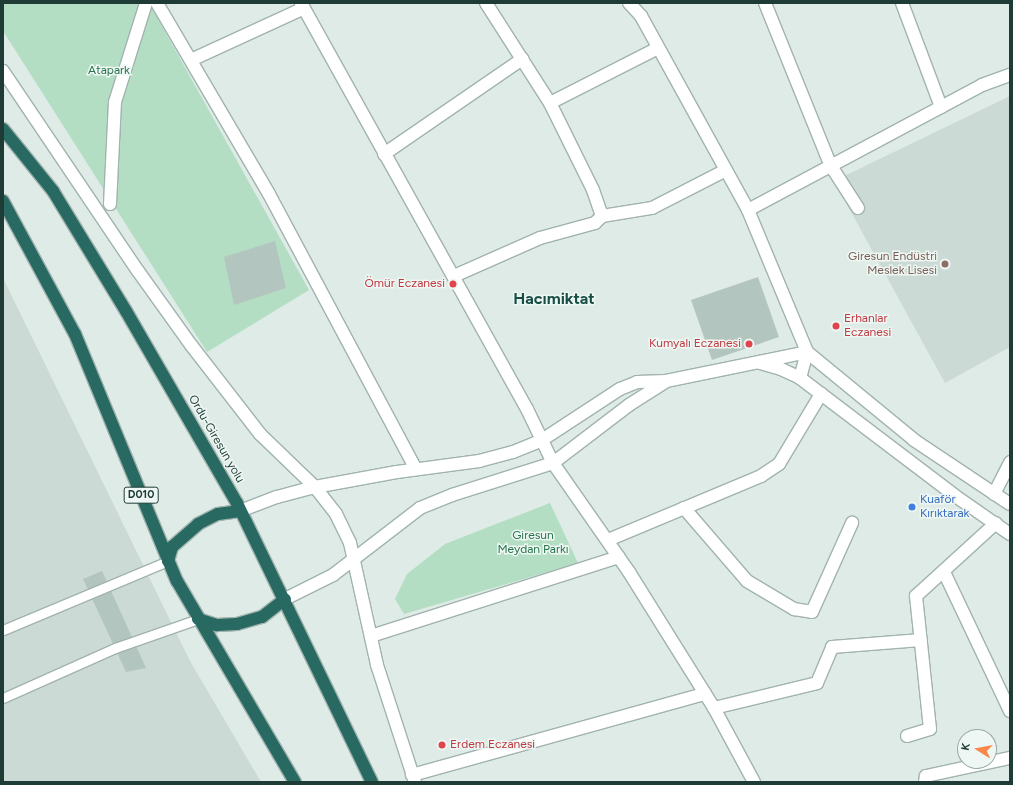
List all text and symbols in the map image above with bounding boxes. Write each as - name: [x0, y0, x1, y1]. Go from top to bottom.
- park label: Atapark: [88, 64, 130, 78]
- place label: Giresun Endüstri Meslek Lisesi: [848, 250, 937, 278]
- marker: Giresun Endüstri Meslek Lisesi: [940, 259, 950, 269]
- place label: Ömür Eczanesi: [365, 277, 445, 291]
- marker: Ömür Eczanesi: [448, 279, 458, 289]
- district label: Hacımiktat: [513, 289, 595, 309]
- place label: Erhanlar Eczanesi: [844, 312, 891, 340]
- marker: Erhanlar Eczanesi: [831, 321, 841, 331]
- place label: Kumyalı Eczanesi: [649, 337, 741, 351]
- marker: Kumyalı Eczanesi: [744, 339, 754, 349]
- street label: Ordu-Giresun yolu: [185, 393, 247, 485]
- road number: D010: [123, 486, 159, 504]
- place label: Kuaför Kırıktarak: [920, 493, 969, 521]
- marker: Kuaför Kırıktarak: [907, 502, 917, 512]
- park label: Giresun Meydan Parkı: [497, 529, 569, 557]
- north arrow: [957, 729, 997, 769]
- place label: Erdem Eczanesi: [450, 738, 535, 752]
- marker: Erdem Eczanesi: [437, 740, 447, 750]
- text: K: [959, 742, 973, 752]

